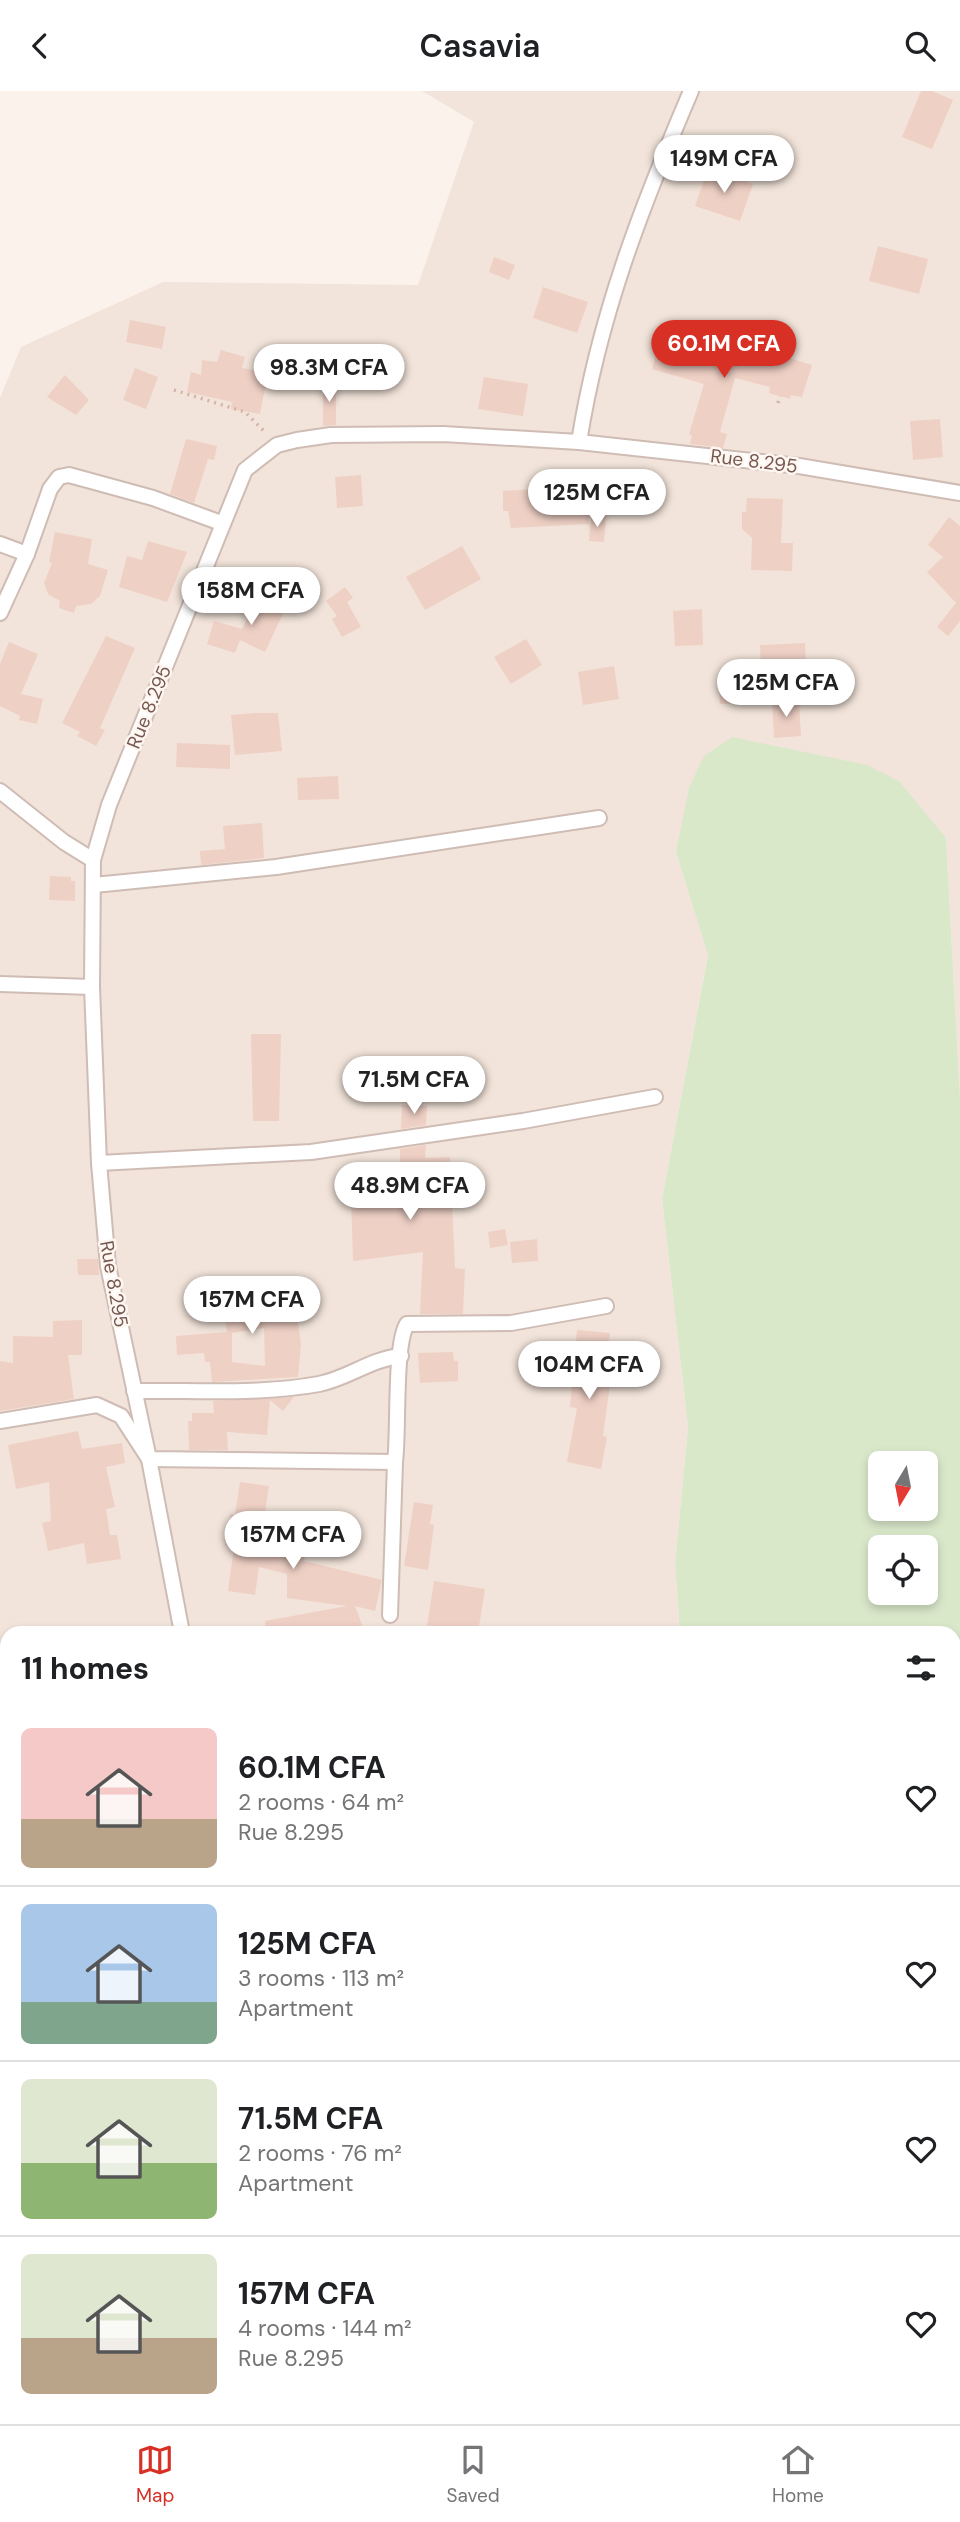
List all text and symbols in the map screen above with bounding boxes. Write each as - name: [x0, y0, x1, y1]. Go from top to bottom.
- text: Casavia: [420, 25, 540, 67]
- icon: back: [21, 27, 59, 65]
- icon: search: [901, 27, 939, 65]
- pin: 149M CFA: [652, 135, 796, 195]
- text: 149M CFA: [670, 143, 778, 173]
- pin: 60.1M CFA: [644, 321, 804, 380]
- text: 60.1M CFA: [667, 328, 781, 358]
- pin: 98.3M CFA: [249, 345, 409, 404]
- text: 98.3M CFA: [270, 352, 388, 382]
- street label: Rue 8.295: [709, 443, 799, 479]
- pin: 125M CFA: [525, 469, 669, 529]
- text: 125M CFA: [544, 477, 650, 507]
- pin: 158M CFA: [179, 567, 323, 627]
- text: 158M CFA: [197, 575, 305, 605]
- pin: 125M CFA: [714, 659, 858, 719]
- street label: Rue 8.295: [121, 662, 177, 752]
- text: 125M CFA: [733, 667, 839, 697]
- pin: 71.5M CFA: [334, 1056, 494, 1116]
- text: 71.5M CFA: [358, 1064, 470, 1094]
- pin: 48.9M CFA: [330, 1163, 490, 1222]
- text: 48.9M CFA: [350, 1170, 470, 1200]
- street label: Rue 8.295: [94, 1239, 134, 1329]
- pin: 157M CFA: [180, 1277, 324, 1336]
- text: 157M CFA: [200, 1284, 304, 1314]
- pin: 104M CFA: [517, 1341, 661, 1401]
- text: 104M CFA: [534, 1349, 644, 1379]
- north arrow: [868, 1451, 938, 1521]
- map controls: [868, 1451, 938, 1605]
- pin: 157M CFA: [221, 1511, 365, 1571]
- text: 157M CFA: [241, 1519, 345, 1549]
- button: locate: [868, 1535, 938, 1605]
- text: 11 homes: [21, 1649, 149, 1688]
- icon: filters: [902, 1649, 940, 1687]
- text: 60.1M CFA: [238, 1748, 386, 1787]
- icon: home: [77, 1756, 161, 1840]
- icon: heart: [902, 1779, 940, 1817]
- text: 2 rooms · 64 m²: [238, 1787, 404, 1817]
- text: Rue 8.295: [238, 1817, 344, 1847]
- text: 125M CFA: [238, 1924, 376, 1963]
- icon: home: [77, 1932, 161, 2016]
- icon: heart: [902, 1955, 940, 1993]
- text: 3 rooms · 113 m²: [238, 1963, 404, 1993]
- text: Apartment: [238, 1993, 353, 2023]
- text: 71.5M CFA: [238, 2099, 383, 2138]
- icon: home: [77, 2107, 161, 2191]
- icon: heart: [902, 2130, 940, 2168]
- text: 2 rooms · 76 m²: [238, 2138, 402, 2168]
- text: Apartment: [238, 2168, 353, 2198]
- text: 157M CFA: [238, 2274, 375, 2313]
- icon: home: [77, 2282, 161, 2366]
- icon: heart: [902, 2305, 940, 2343]
- text: 4 rooms · 144 m²: [238, 2313, 412, 2343]
- text: Rue 8.295: [238, 2343, 344, 2373]
- tab: Map: [136, 2441, 174, 2508]
- tab: Saved: [447, 2441, 500, 2508]
- tab: Home: [772, 2441, 824, 2508]

